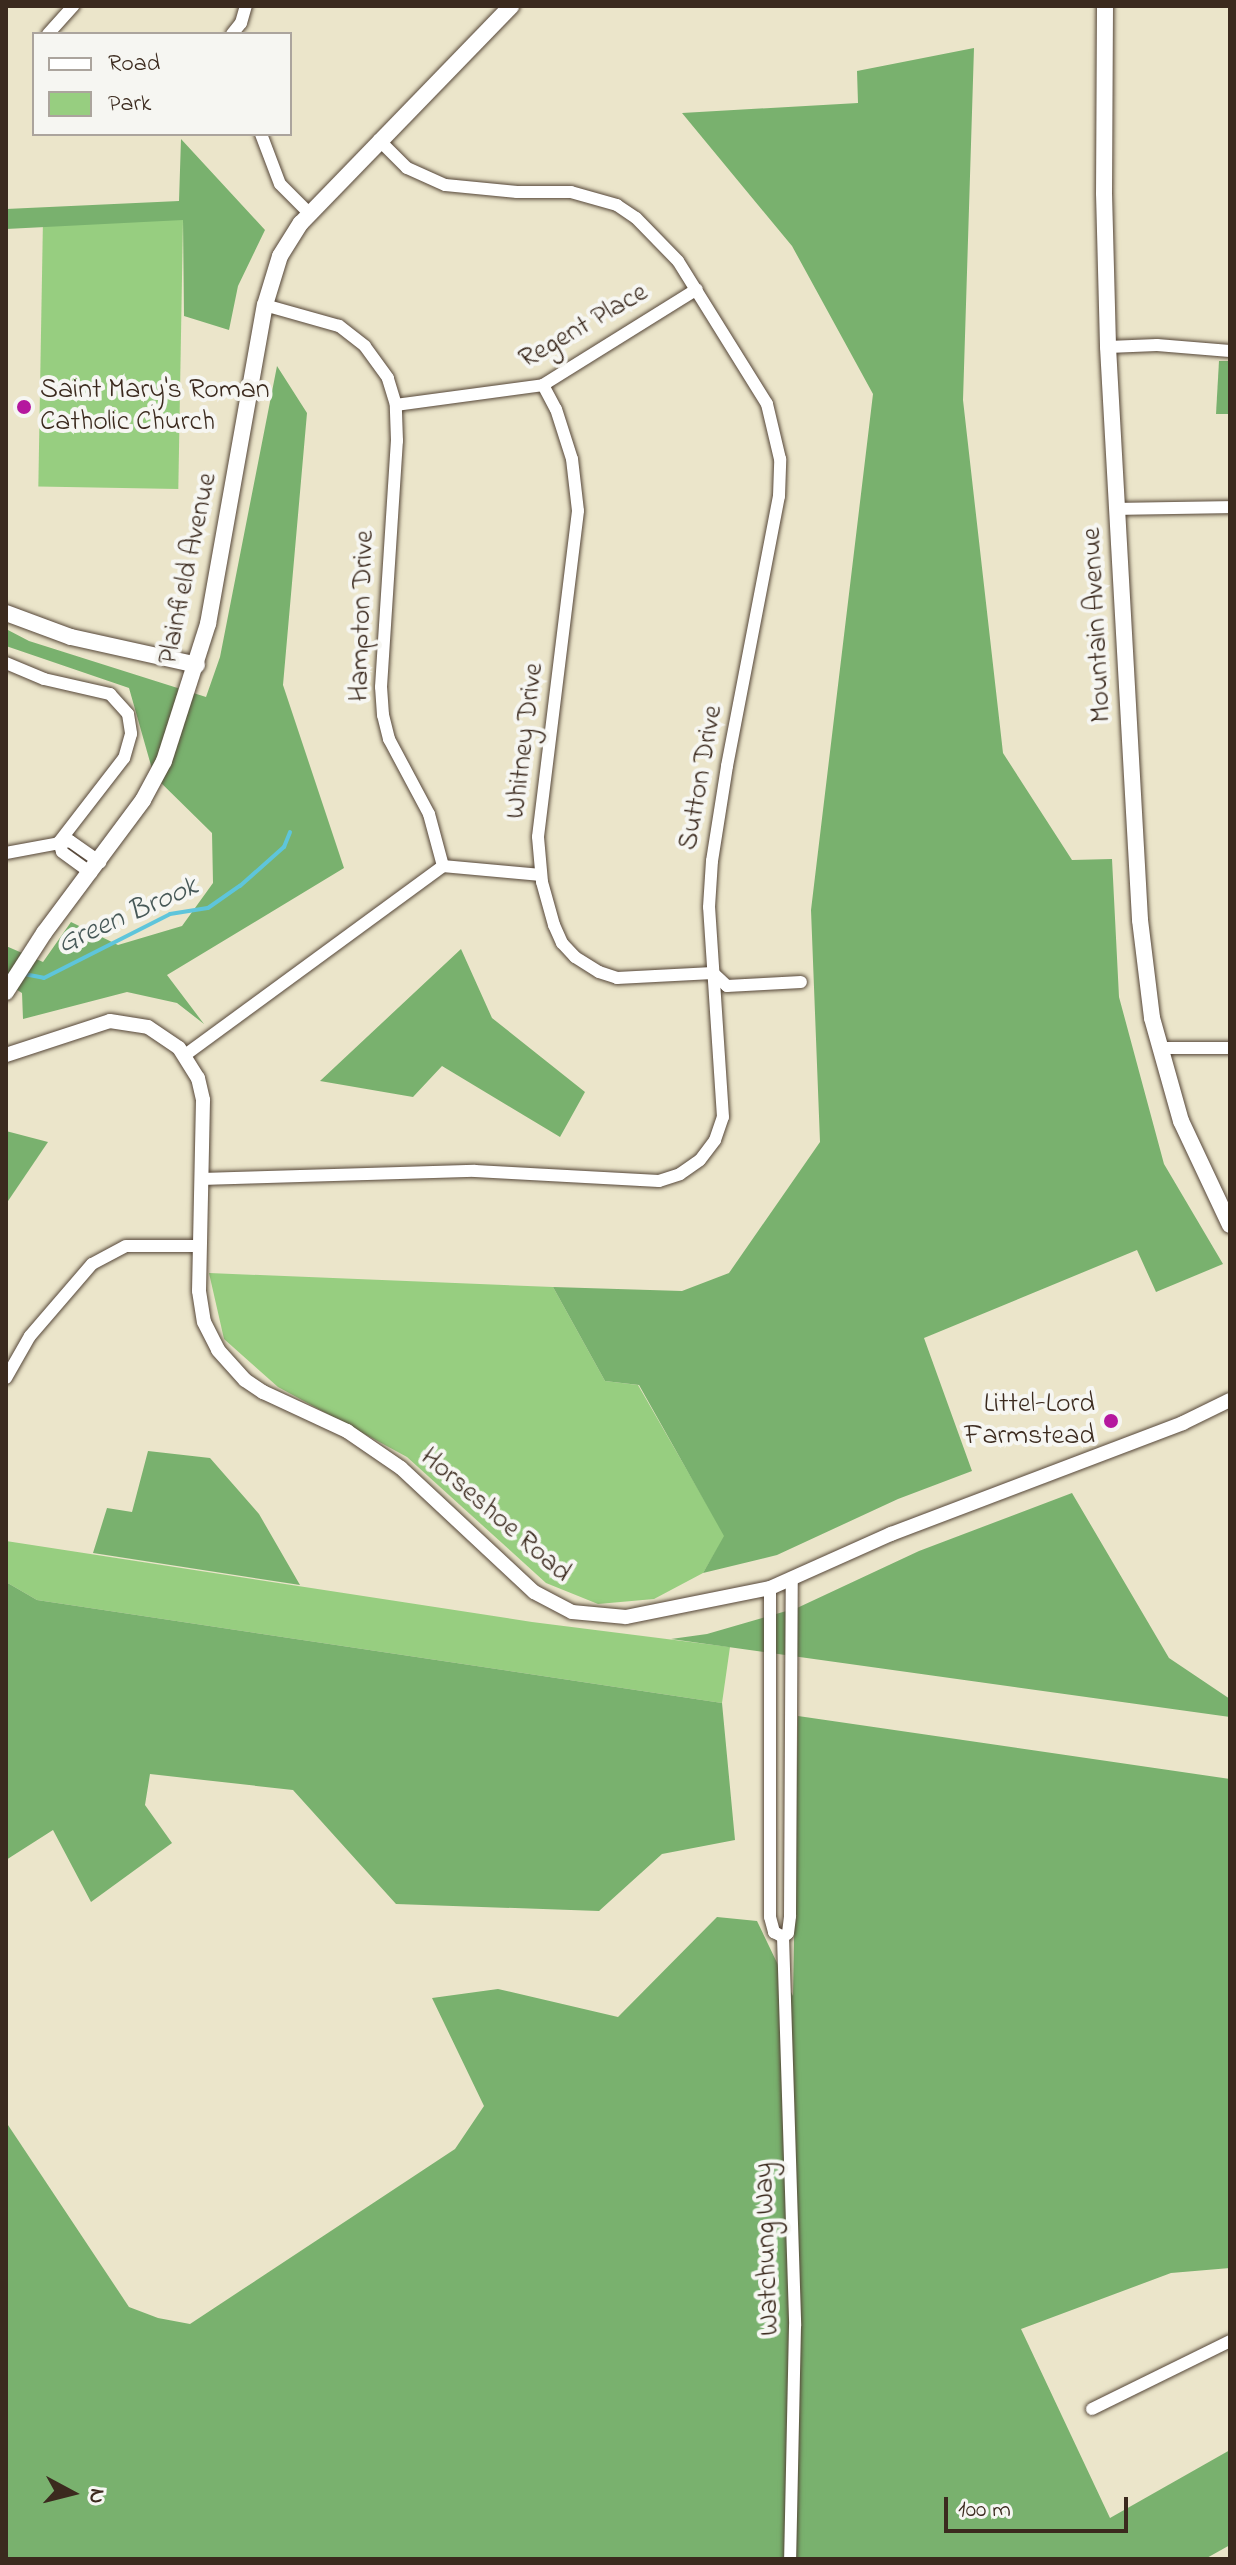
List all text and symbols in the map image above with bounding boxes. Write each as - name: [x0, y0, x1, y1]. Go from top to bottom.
- legend: [32, 32, 292, 136]
- text: Road: [108, 47, 160, 82]
- text: Park: [108, 87, 151, 122]
- street label: Regent Place: [514, 277, 654, 377]
- place label: Saint Mary's Roman Catholic Church: [40, 374, 270, 440]
- marker: Saint Mary's Roman Catholic Church: [15, 398, 33, 416]
- street label: Plainfield Avenue: [152, 470, 226, 668]
- street label: Mountain Avenue: [1076, 527, 1120, 723]
- street label: Hampton Drive: [343, 530, 383, 702]
- street label: Whitney Drive: [500, 661, 552, 821]
- street label: Sutton Drive: [673, 703, 731, 853]
- water label: Green Brook: [52, 869, 204, 963]
- place label: Littel-Lord Farmstead: [964, 1388, 1095, 1454]
- marker: Littel-Lord Farmstead: [1102, 1412, 1120, 1430]
- street label: Horseshoe Road: [413, 1441, 577, 1591]
- street label: Watchung Way: [748, 2162, 788, 2336]
- north arrow: [32, 2453, 112, 2533]
- scale bar: [948, 2481, 1132, 2531]
- text: N: [79, 2487, 113, 2505]
- text: 100 m: [958, 2493, 1011, 2528]

